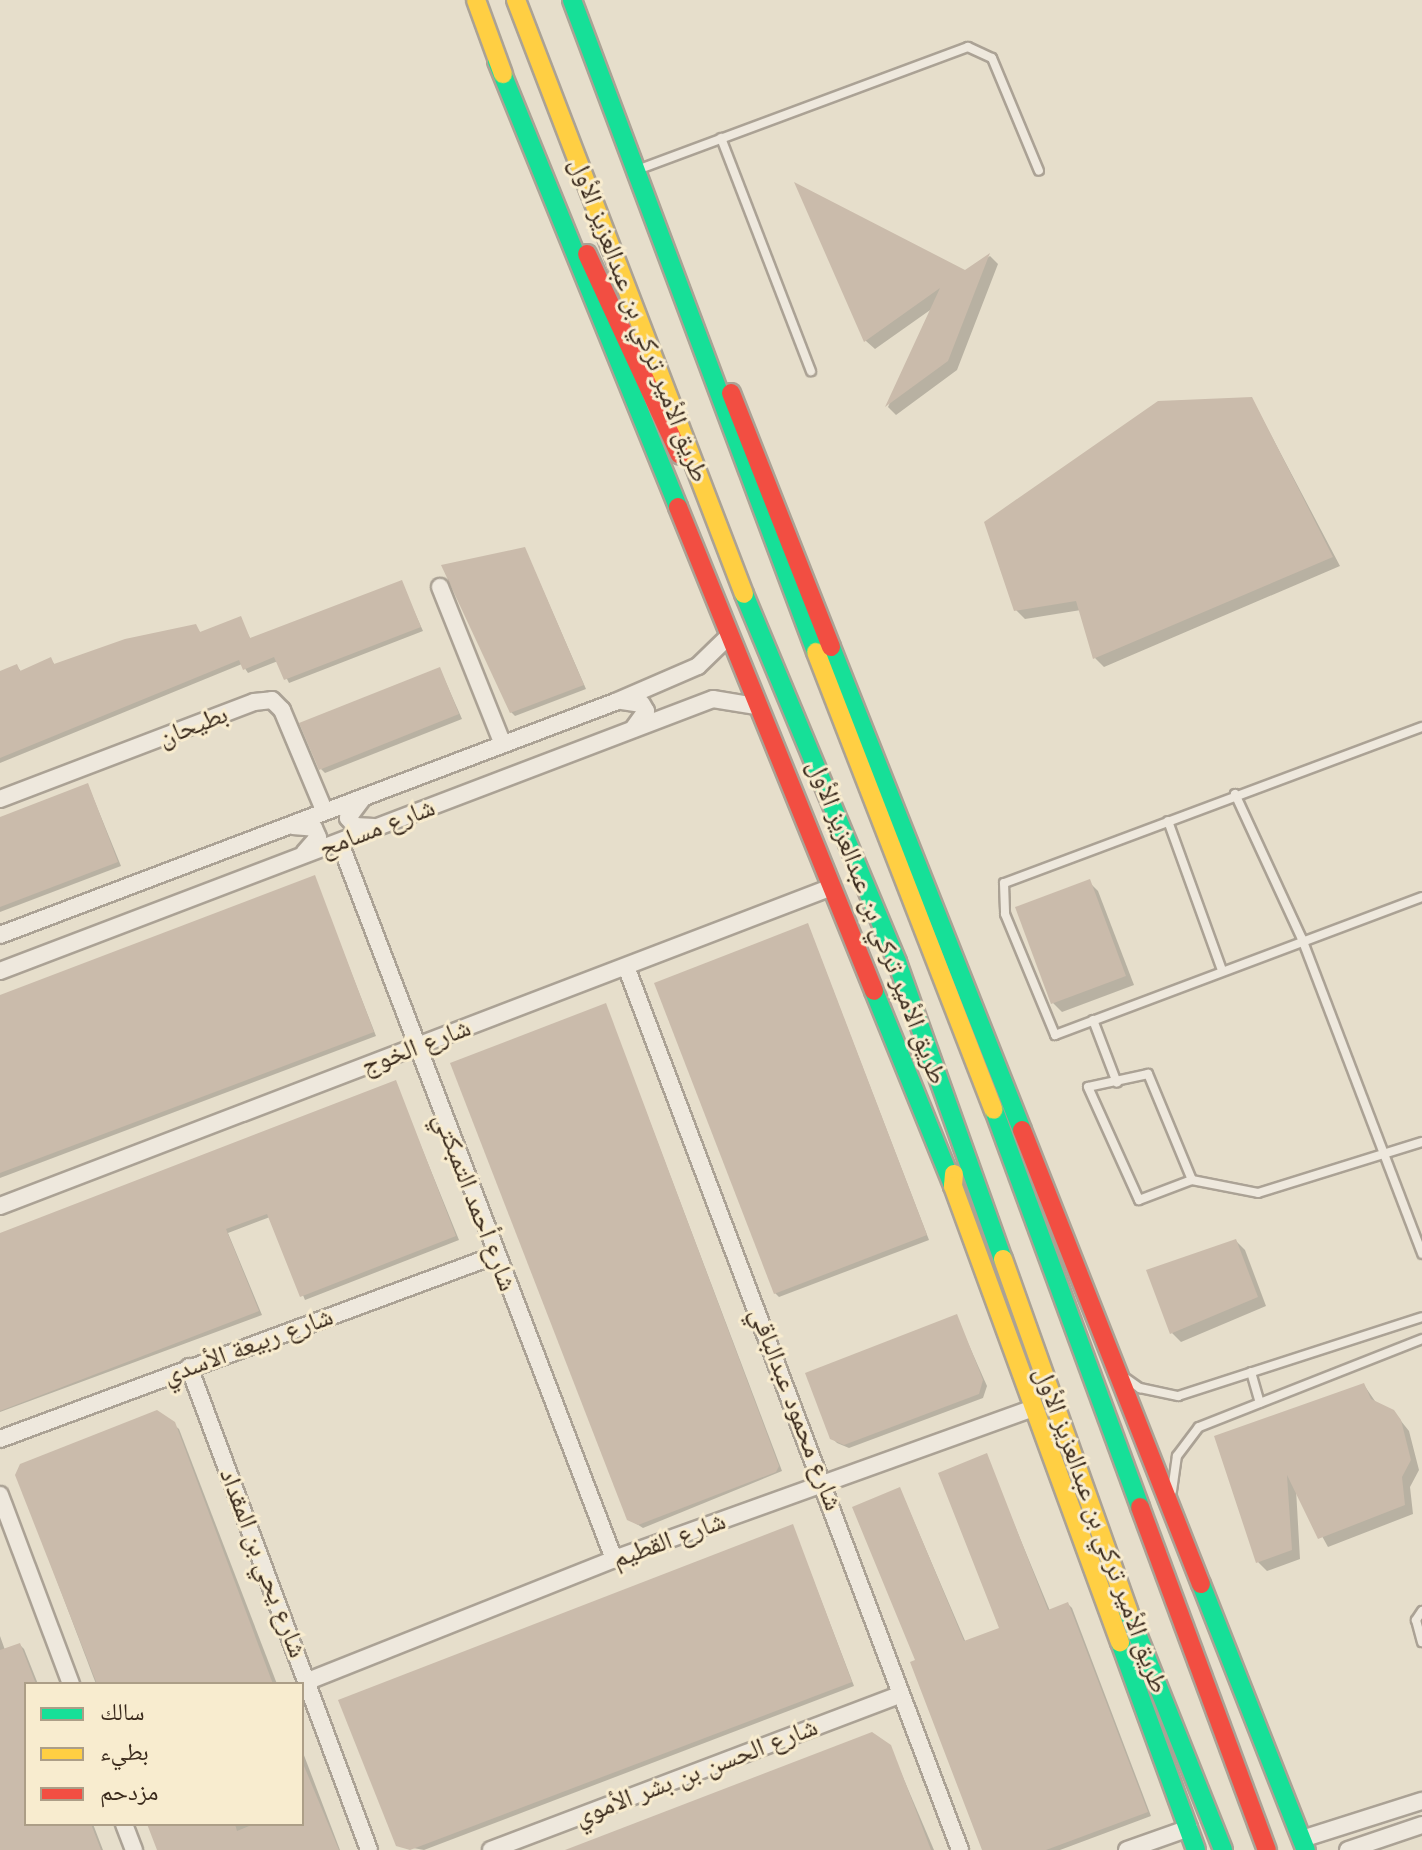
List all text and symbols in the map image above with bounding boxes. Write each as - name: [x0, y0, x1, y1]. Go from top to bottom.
- street label: طريق الأمير تركي بن عبدالعزيز الأول: [563, 153, 715, 487]
- street label: بطيحان: [154, 699, 232, 753]
- street label: طريق الأمير تركي بن عبدالعزيز الأول: [801, 755, 953, 1089]
- street label: شارع مسامح: [315, 792, 439, 864]
- street label: شارع الخوج: [357, 1012, 475, 1082]
- street label: شارع أحمد التمبكتي: [427, 1108, 523, 1296]
- street label: شارع ربيعة الأسدي: [159, 1301, 337, 1391]
- street label: شارع محمود عبدالباقي: [743, 1303, 849, 1515]
- street label: طريق الأمير تركي بن عبدالعزيز الأول: [1027, 1363, 1175, 1697]
- street label: شارع يحي بن المقداد: [213, 1464, 313, 1662]
- street label: شارع القطيم: [608, 1505, 730, 1575]
- legend: [24, 1682, 304, 1826]
- text: سالك: [100, 1697, 145, 1726]
- street label: شارع الحسن بن بشر الأموي: [570, 1711, 822, 1833]
- text: بطيء: [100, 1737, 149, 1766]
- text: مزدحم: [100, 1777, 159, 1806]

